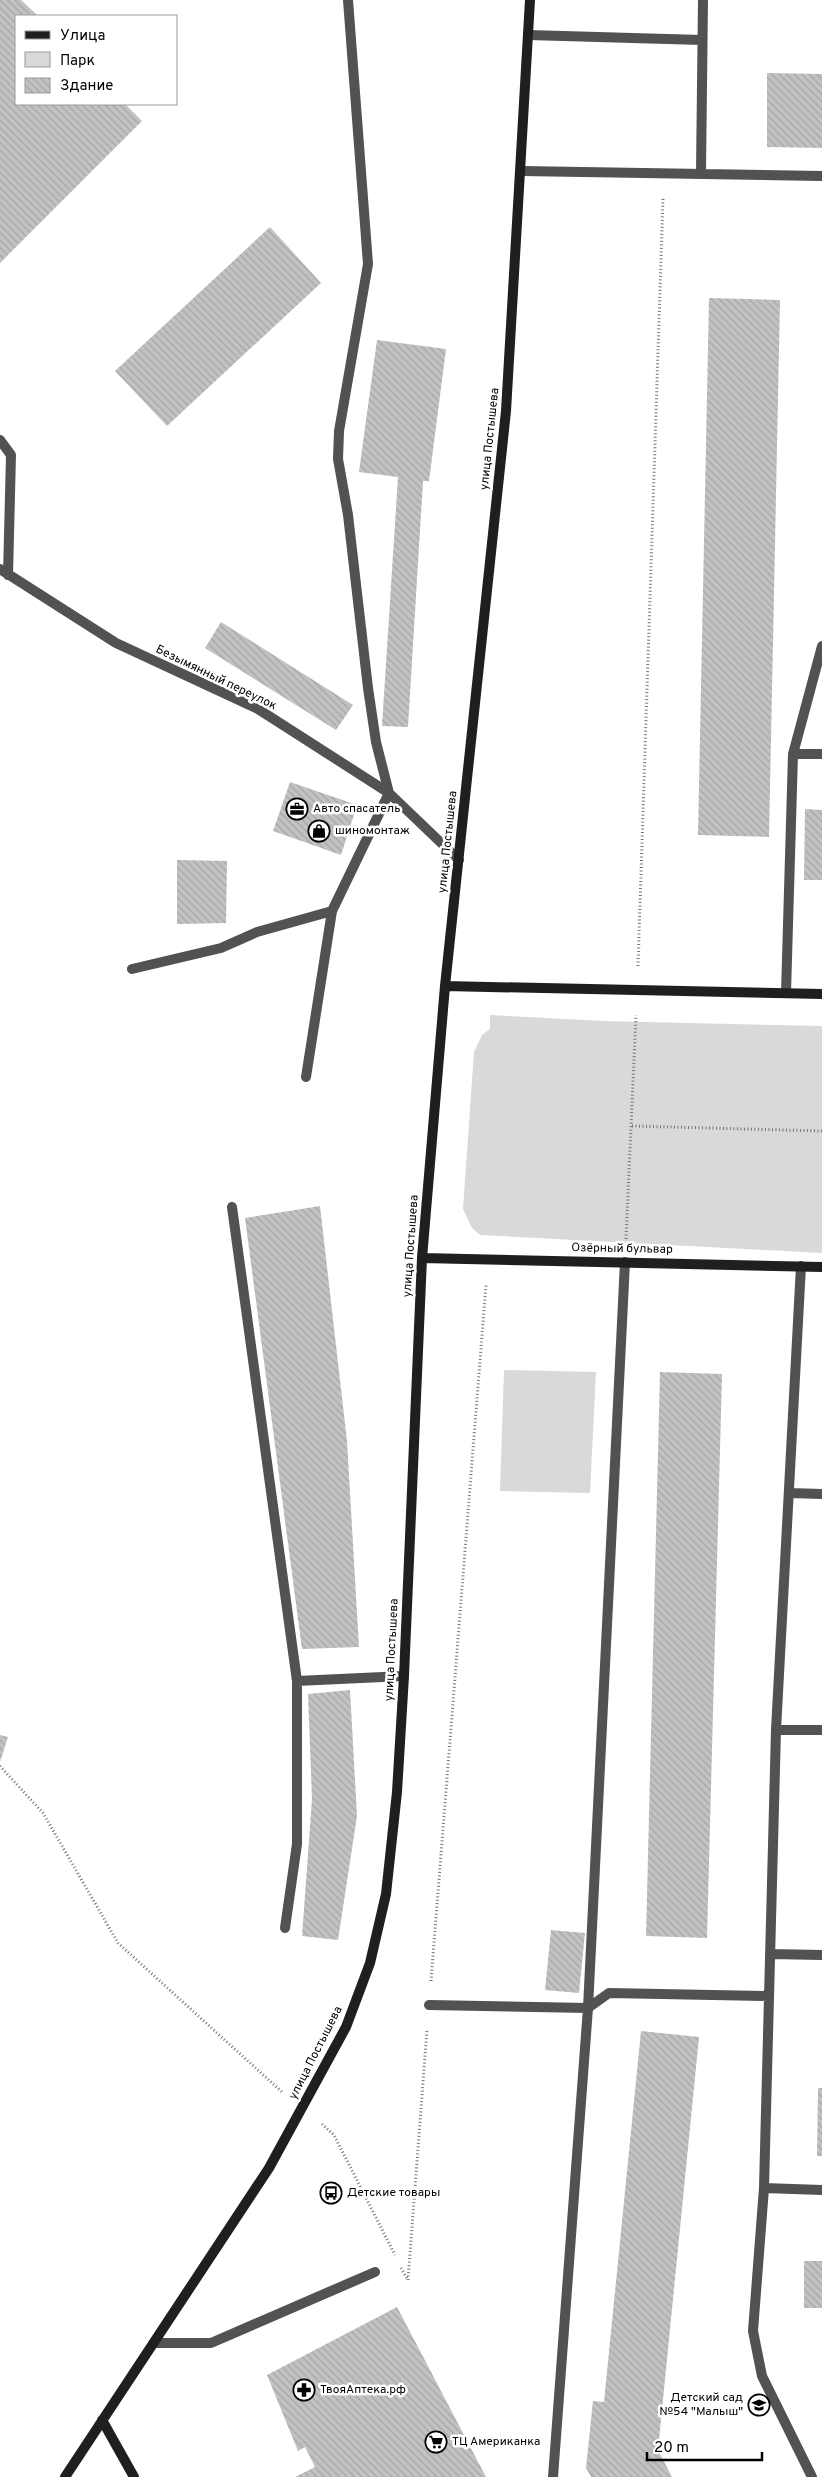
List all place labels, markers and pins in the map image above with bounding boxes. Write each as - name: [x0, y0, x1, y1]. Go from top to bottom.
- office icon: Авто спасатель: [285, 797, 309, 821]
- place label: Авто спасатель: [313, 801, 401, 817]
- shop icon: шиномонтаж: [307, 819, 331, 843]
- place label: шиномонтаж: [335, 823, 410, 839]
- bus stop icon: Детские товары: [319, 2181, 343, 2205]
- place label: Детские товары: [347, 2185, 440, 2201]
- pharmacy icon: ТвояАптека.рф: [292, 2378, 316, 2402]
- place label: ТвояАптека.рф: [320, 2382, 406, 2398]
- place label: Детский сад №54 "Малыш": [659, 2390, 743, 2420]
- school or university icon: Детский сад №54 "Малыш": [747, 2393, 771, 2417]
- supermarket icon: ТЦ Американка: [424, 2430, 448, 2454]
- place label: ТЦ Американка: [452, 2434, 540, 2450]

